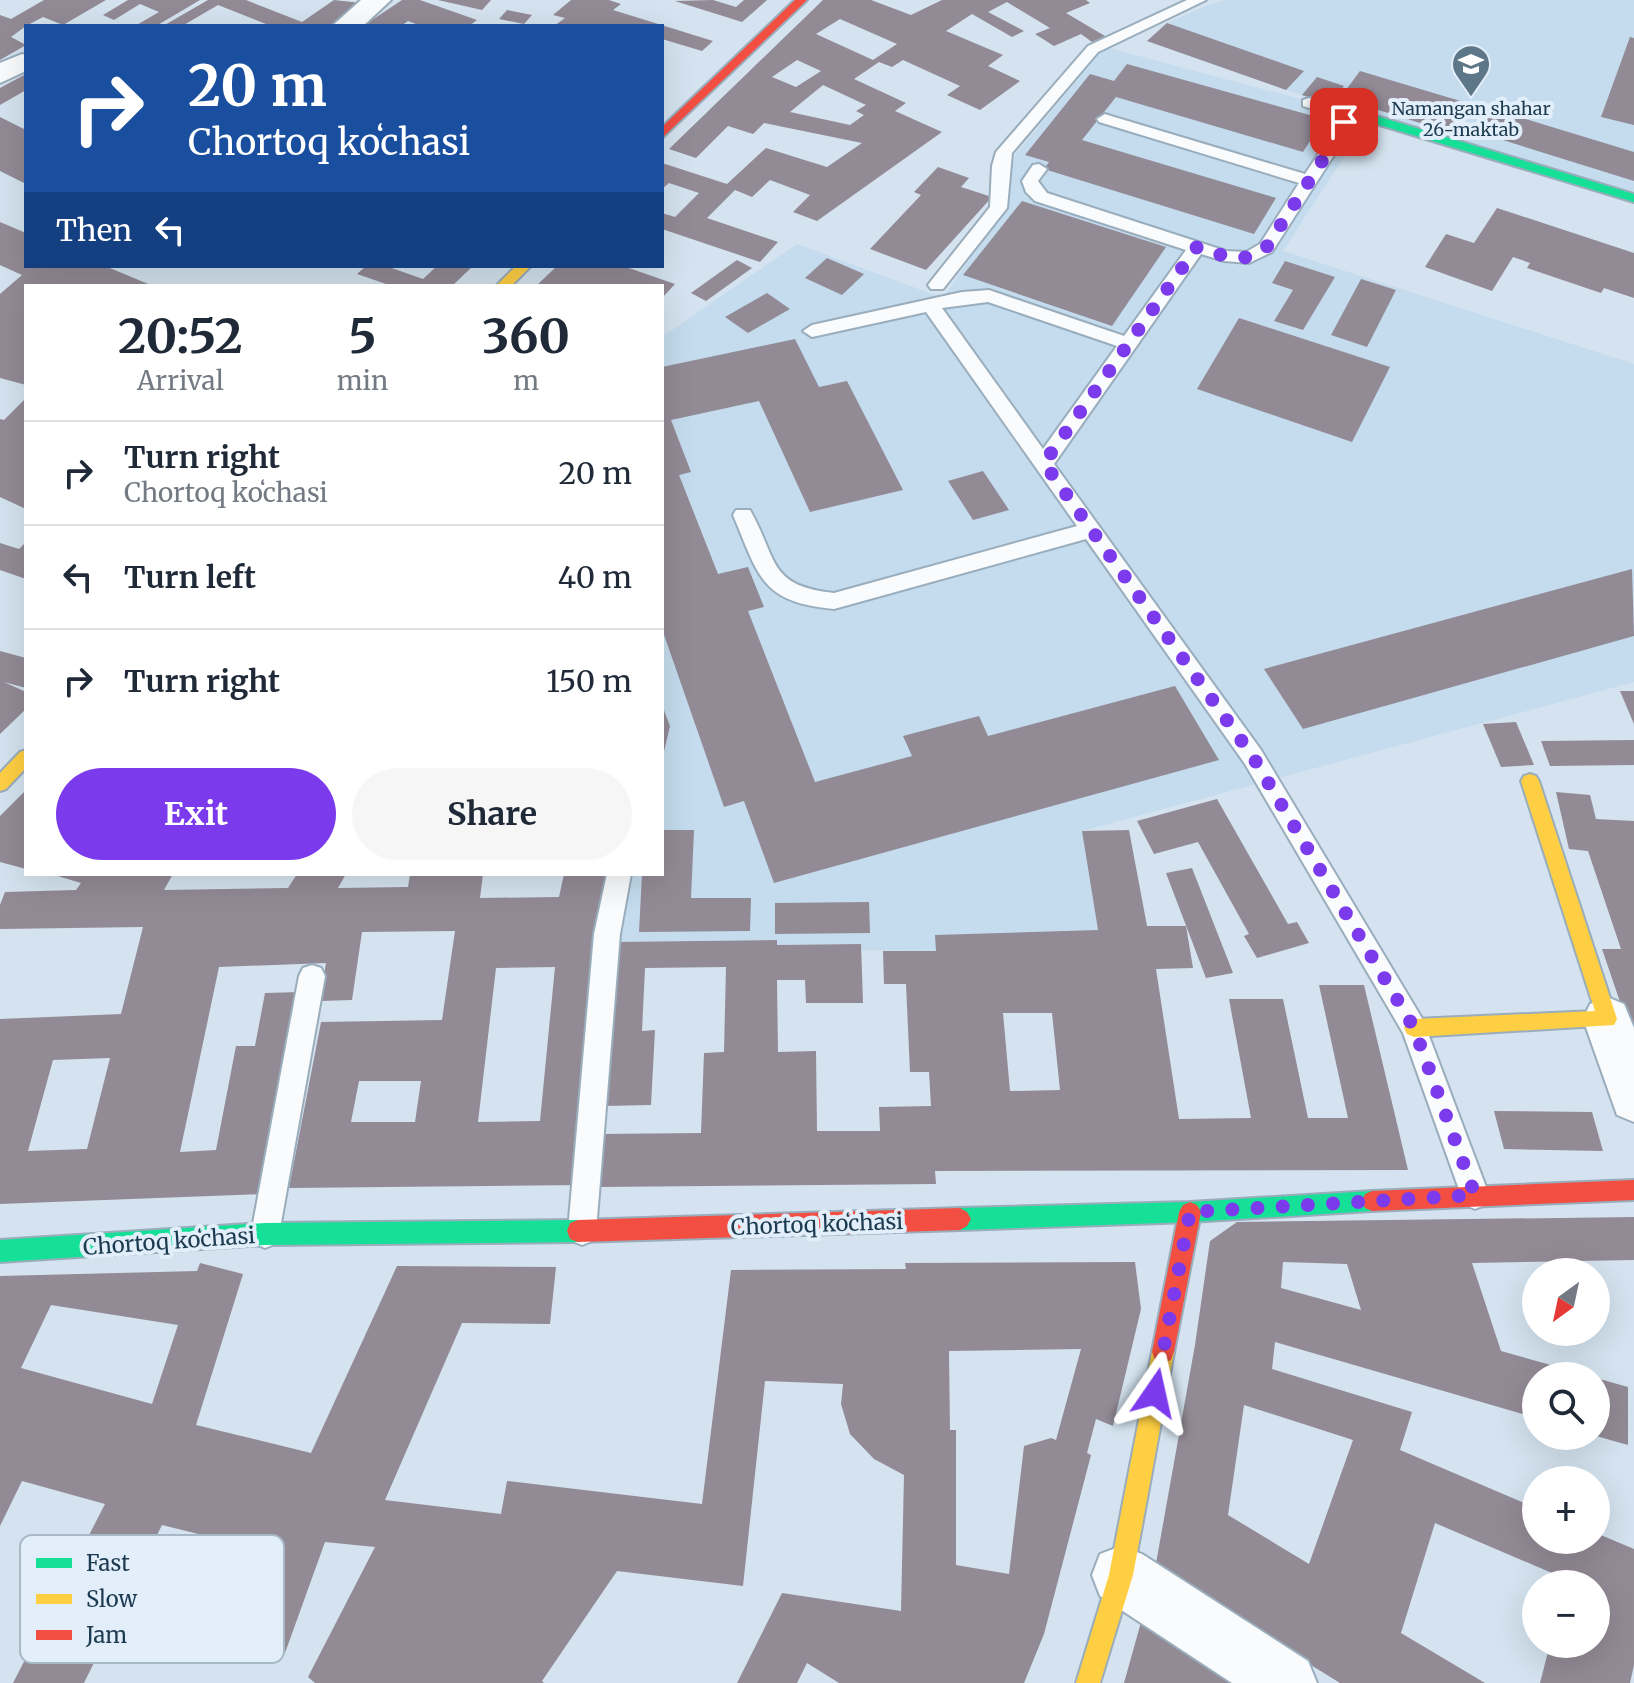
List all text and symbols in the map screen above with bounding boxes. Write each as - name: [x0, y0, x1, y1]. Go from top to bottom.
- school or university icon: Namangan shahar 26-maktab: [1450, 43, 1492, 98]
- text: 20 m: [188, 51, 327, 121]
- icon: right: [56, 56, 160, 160]
- pin: [1310, 88, 1378, 156]
- place label: Namangan shahar 26-maktab: [1392, 97, 1551, 141]
- icon: arrive: [1322, 100, 1366, 144]
- text: Chortoq koʻchasi: [188, 120, 470, 165]
- icon: left: [148, 208, 192, 252]
- text: Then: [56, 211, 132, 249]
- text: 20:52: [118, 306, 243, 366]
- text: 5: [348, 306, 376, 366]
- text: 360: [482, 306, 570, 366]
- text: Arrival: [137, 364, 224, 397]
- text: min: [337, 364, 388, 397]
- text: m: [513, 364, 539, 397]
- text: Turn right: [124, 438, 280, 476]
- icon: right: [56, 451, 100, 495]
- text: 20 m: [559, 454, 632, 492]
- text: Chortoq koʻchasi: [124, 476, 328, 509]
- icon: left: [56, 555, 100, 599]
- text: Turn left: [124, 558, 256, 596]
- text: 40 m: [558, 558, 632, 596]
- icon: right: [56, 659, 100, 703]
- text: Turn right: [124, 662, 280, 700]
- text: 150 m: [546, 662, 632, 700]
- button: Exit: [56, 768, 336, 860]
- button: Share: [352, 768, 632, 860]
- street label: Chortoq koʻchasi: [730, 1207, 904, 1241]
- street label: Chortoq koʻchasi: [82, 1221, 256, 1261]
- north arrow: [1522, 1258, 1610, 1346]
- map controls: [1522, 1258, 1610, 1658]
- position arrow: [1113, 1351, 1197, 1435]
- button: search: [1522, 1362, 1610, 1450]
- button: +: [1522, 1466, 1610, 1554]
- legend: [20, 1535, 284, 1663]
- text: Fast: [86, 1549, 130, 1577]
- button: −: [1522, 1570, 1610, 1658]
- text: Slow: [86, 1585, 137, 1613]
- text: Jam: [85, 1621, 127, 1649]

